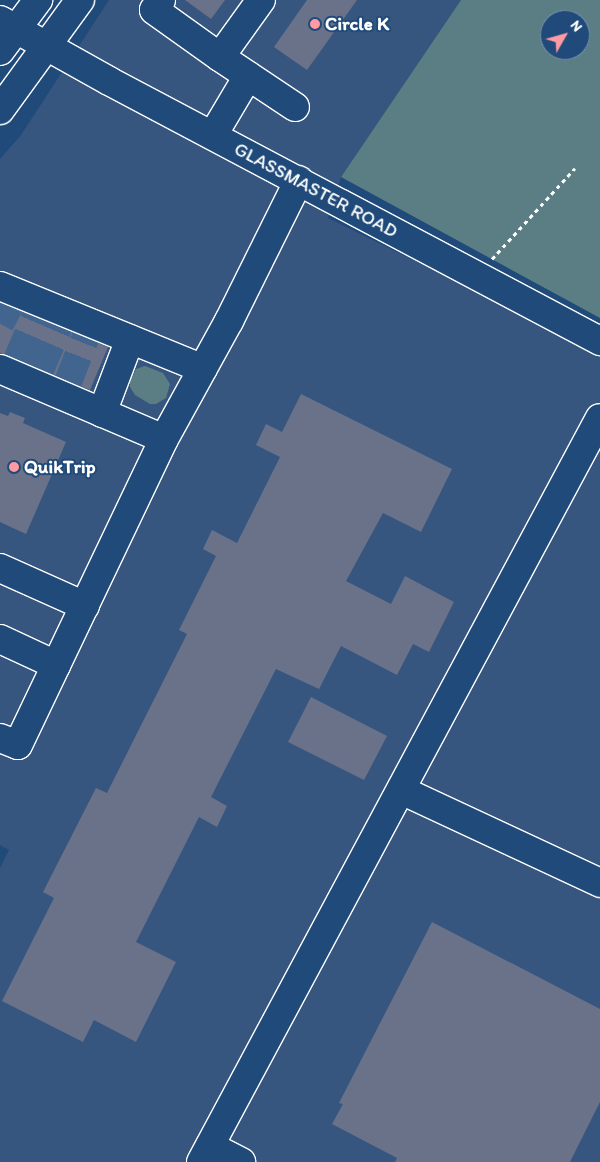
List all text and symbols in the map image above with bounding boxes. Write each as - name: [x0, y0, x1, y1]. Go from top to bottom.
- north arrow: [540, 10, 590, 60]
- place label: Circle K: [325, 13, 389, 35]
- text: N: [567, 17, 586, 35]
- marker: Circle K: [309, 18, 321, 30]
- street label: GLASSMASTER ROAD: [231, 137, 401, 243]
- place label: QuikTrip: [24, 456, 96, 478]
- marker: QuikTrip: [8, 461, 20, 473]

